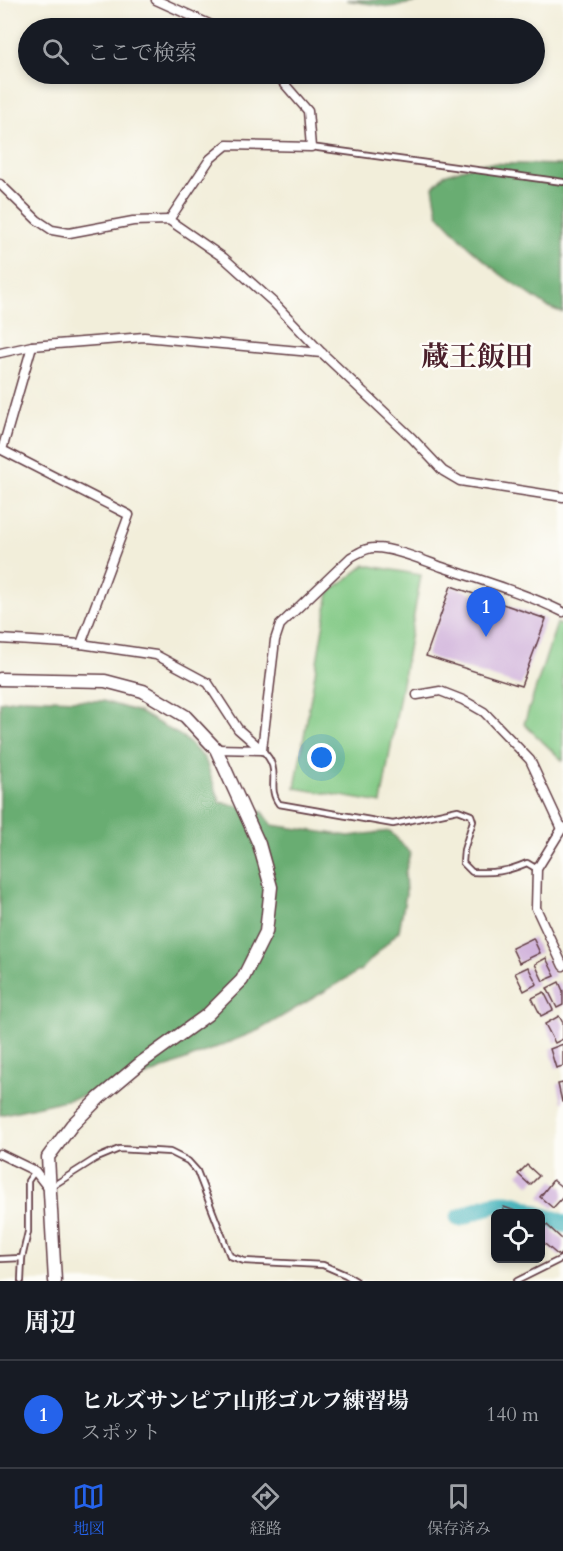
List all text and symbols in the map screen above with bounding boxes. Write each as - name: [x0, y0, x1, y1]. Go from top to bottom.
- search box: [18, 18, 545, 84]
- icon: search: [39, 35, 72, 68]
- text: ここで検索: [87, 38, 197, 68]
- district label: 蔵王飯田: [421, 338, 533, 376]
- pin: 1: [466, 588, 506, 637]
- your location: [307, 743, 336, 772]
- map controls: [491, 1209, 545, 1263]
- button: locate: [491, 1209, 545, 1263]
- text: 周辺: [24, 1305, 76, 1340]
- text: ヒルズサンピア山形ゴルフ練習場: [81, 1386, 409, 1416]
- text: 1: [38, 1401, 49, 1428]
- text: 140 m: [486, 1401, 539, 1428]
- text: スポット: [81, 1419, 161, 1446]
- tab: 地図: [72, 1480, 105, 1540]
- tab: 経路: [249, 1480, 282, 1540]
- tab: 保存済み: [427, 1480, 491, 1540]

